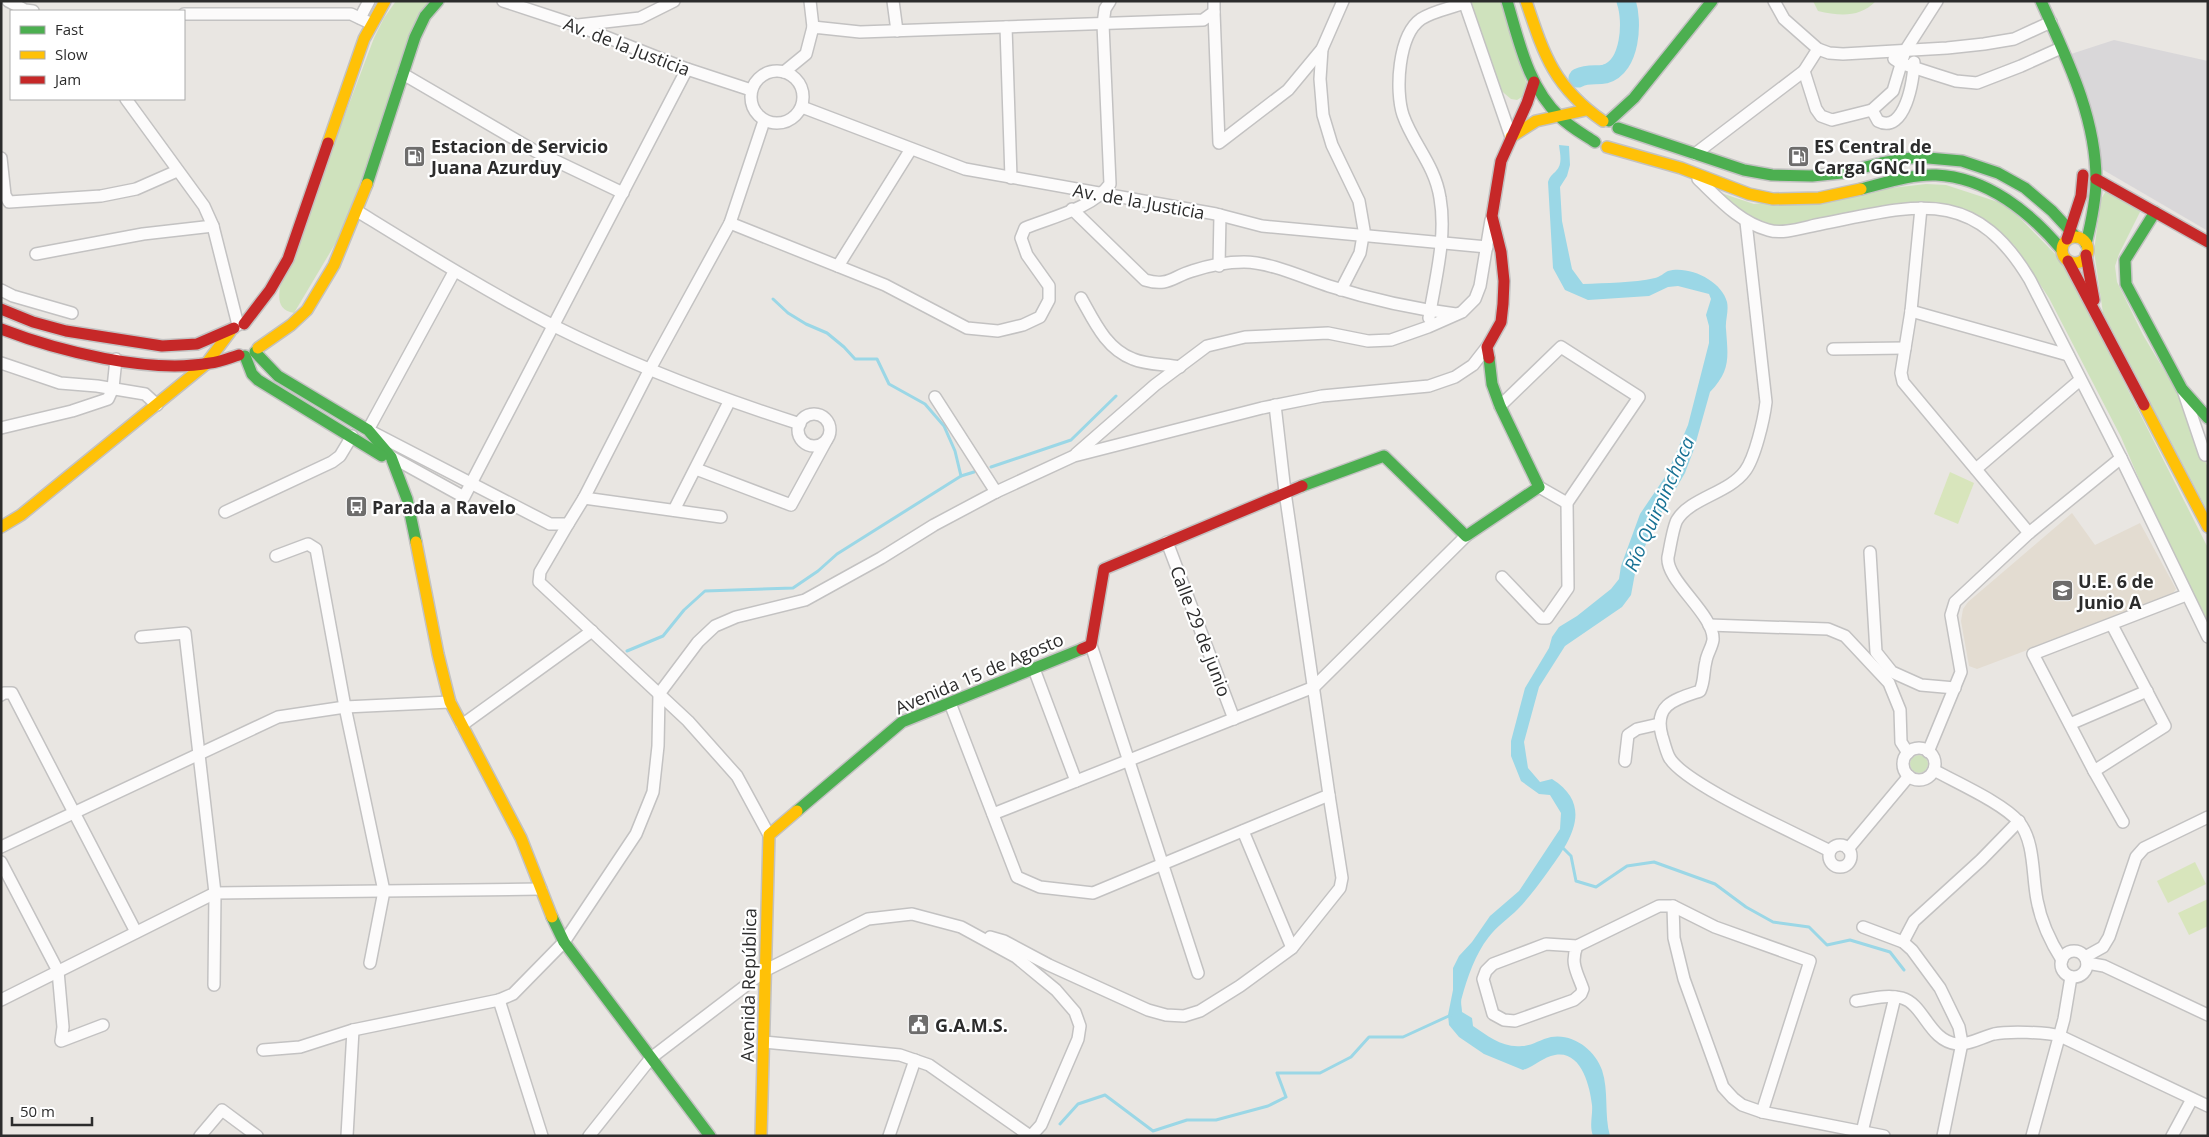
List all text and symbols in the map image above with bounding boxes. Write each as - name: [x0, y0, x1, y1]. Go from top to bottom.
- legend: [10, 10, 185, 100]
- street label: Av. de la Justicia: [560, 11, 694, 81]
- text: Fast: [55, 19, 84, 39]
- text: Slow: [55, 44, 88, 64]
- text: Jam: [53, 69, 81, 89]
- place label: Estacion de Servicio Juana Azurduy: [429, 134, 608, 179]
- place label: ES Central de Carga GNC II: [1814, 134, 1932, 179]
- fuel station icon: Estacion de Servicio Juana Azurduy: [403, 144, 427, 168]
- fuel station icon: ES Central de Carga GNC II: [1786, 144, 1810, 168]
- street label: Av. de la Justicia: [1071, 178, 1207, 224]
- water label: Río Quirpinchaca: [1618, 432, 1700, 575]
- bus stop icon: Parada a Ravelo: [344, 495, 368, 519]
- place label: Parada a Ravelo: [372, 495, 516, 519]
- street label: Calle 29 de junio: [1165, 562, 1237, 700]
- place label: U.E. 6 de Junio A: [2076, 569, 2154, 614]
- school or university icon: U.E. 6 de Junio A: [2050, 579, 2074, 603]
- street label: Avenida 15 de Agosto: [891, 627, 1067, 719]
- street label: Avenida República: [735, 908, 761, 1062]
- public building icon: G.A.M.S.: [907, 1013, 931, 1037]
- place label: G.A.M.S.: [935, 1013, 1008, 1037]
- scale bar: [12, 1094, 92, 1126]
- text: 50 m: [20, 1101, 55, 1121]

